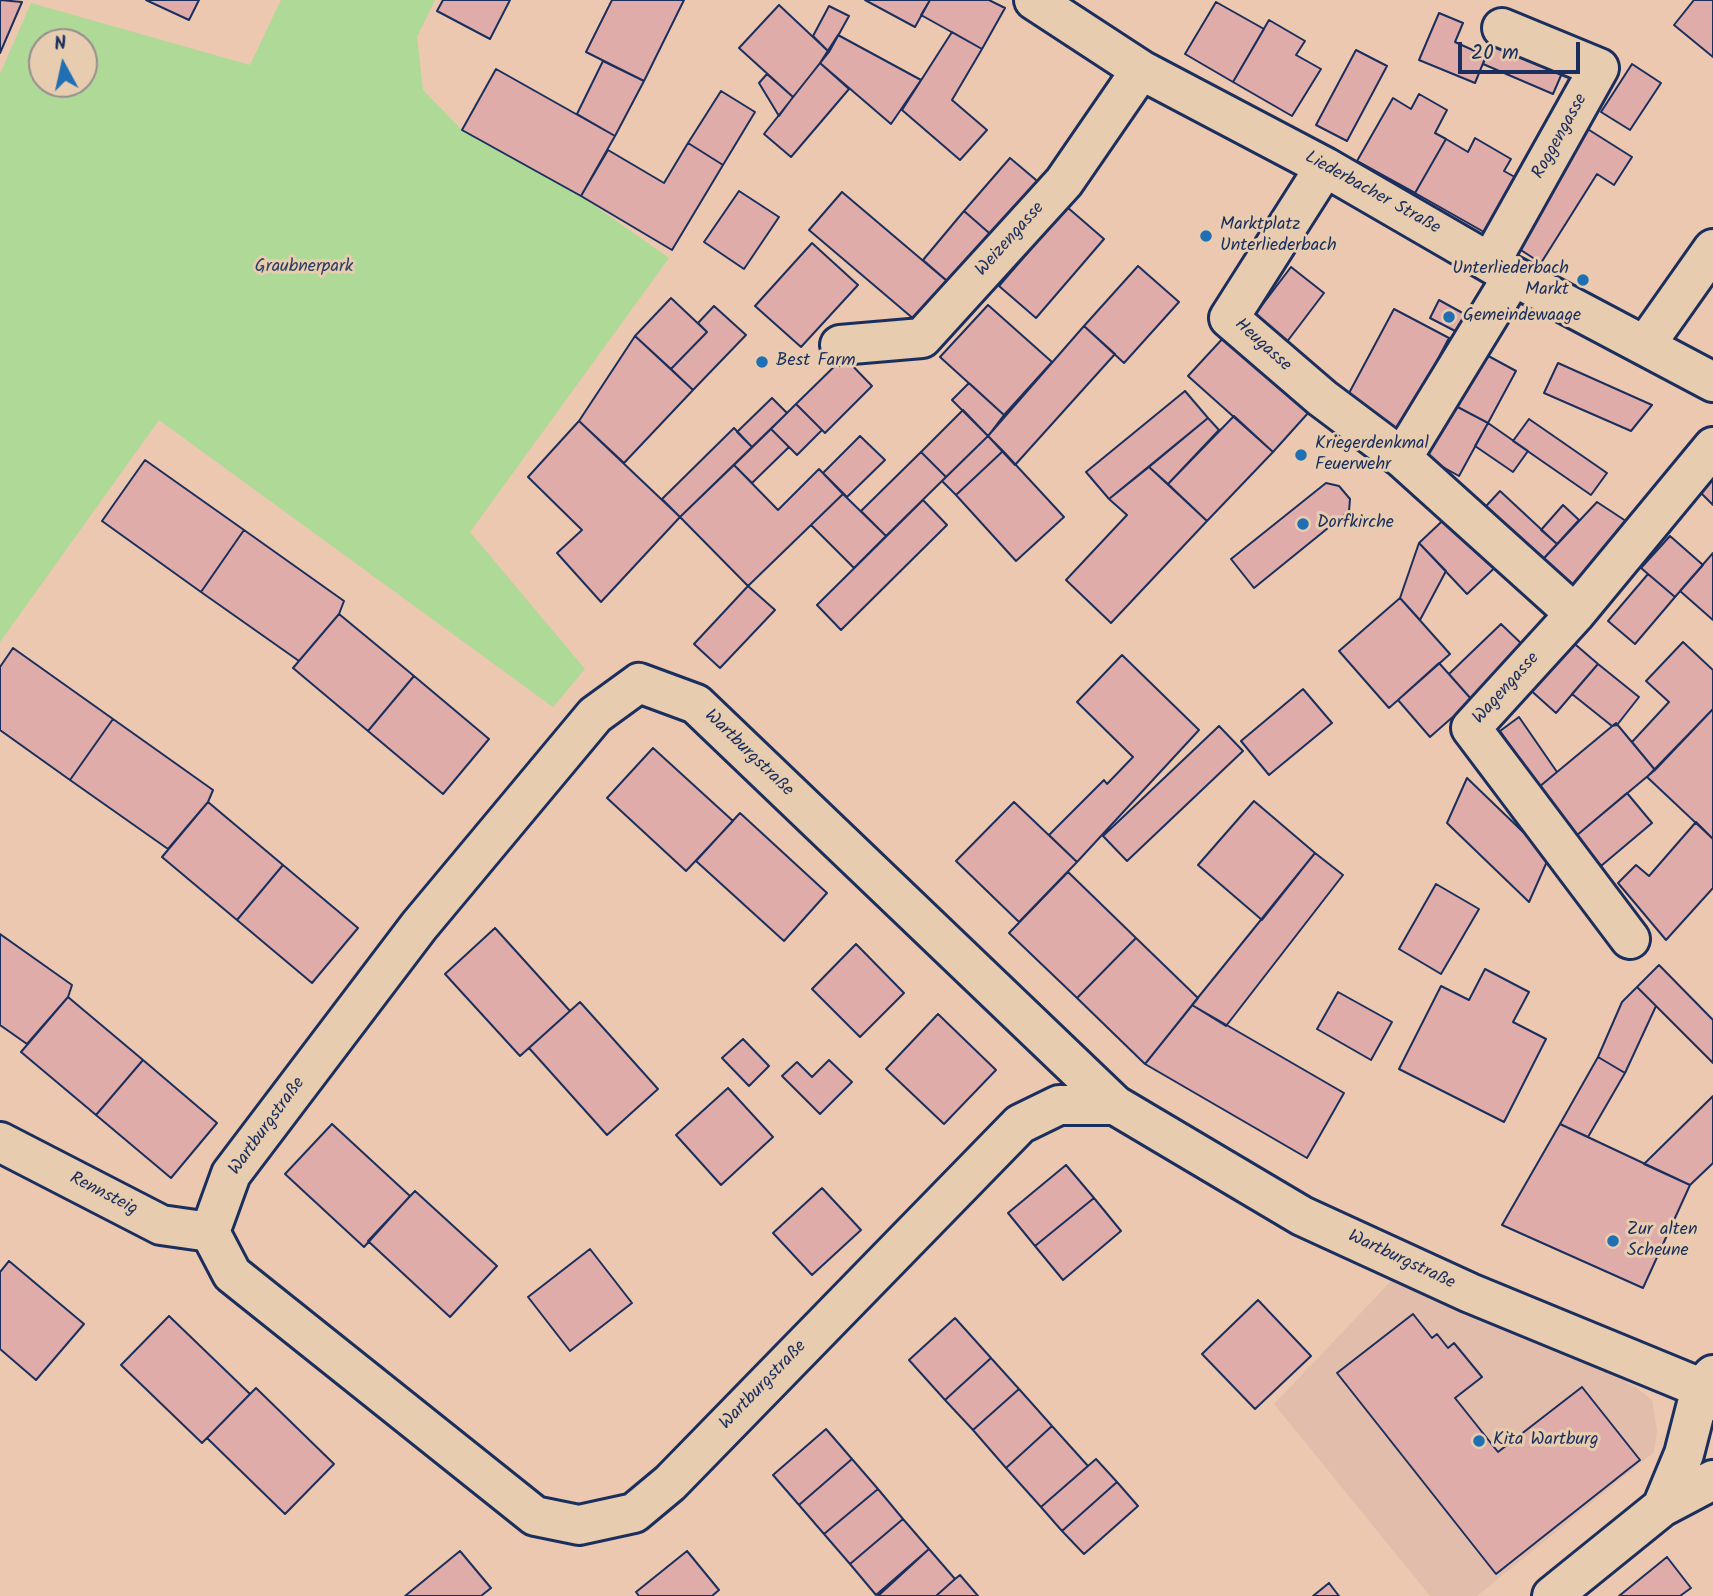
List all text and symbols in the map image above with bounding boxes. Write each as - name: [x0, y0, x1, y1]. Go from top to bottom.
- north arrow: [28, 28, 98, 98]
- text: N: [52, 28, 68, 60]
- scale bar: [1461, 28, 1584, 72]
- text: 20 m: [1471, 37, 1519, 70]
- street label: Roggengasse: [1529, 91, 1593, 183]
- street label: Liederbacher Straße: [1300, 148, 1444, 240]
- street label: Weizengasse: [972, 198, 1050, 282]
- place label: Marktplatz Unterliederbach: [1220, 215, 1337, 258]
- marker: Marktplatz Unterliederbach: [1198, 228, 1214, 244]
- park label: Graubnerpark: [255, 257, 353, 279]
- place label: Unterliederbach Markt: [1452, 259, 1569, 302]
- marker: Unterliederbach Markt: [1575, 272, 1591, 288]
- place label: Gemeindewaage: [1463, 306, 1581, 328]
- marker: Gemeindewaage: [1441, 309, 1457, 325]
- street label: Heugasse: [1229, 315, 1295, 377]
- place label: Best Farm: [776, 351, 856, 373]
- marker: Best Farm: [754, 354, 770, 370]
- place label: Kriegerdenkmal Feuerwehr: [1315, 434, 1429, 476]
- marker: Kriegerdenkmal Feuerwehr: [1293, 447, 1309, 463]
- place label: Dorfkirche: [1317, 513, 1394, 535]
- marker: Dorfkirche: [1295, 516, 1311, 532]
- street label: Wagengasse: [1469, 649, 1545, 729]
- street label: Wartburgstraße: [699, 706, 797, 802]
- street label: Wartburgstraße: [225, 1074, 311, 1180]
- street label: Rennsteig: [65, 1169, 141, 1221]
- place label: Zur alten Scheune: [1627, 1220, 1698, 1262]
- street label: Wartburgstraße: [1344, 1227, 1458, 1295]
- marker: Zur alten Scheune: [1605, 1233, 1621, 1249]
- street label: Wartburgstraße: [716, 1337, 812, 1435]
- place label: Kita Wartburg: [1493, 1430, 1599, 1452]
- marker: Kita Wartburg: [1471, 1433, 1487, 1449]

